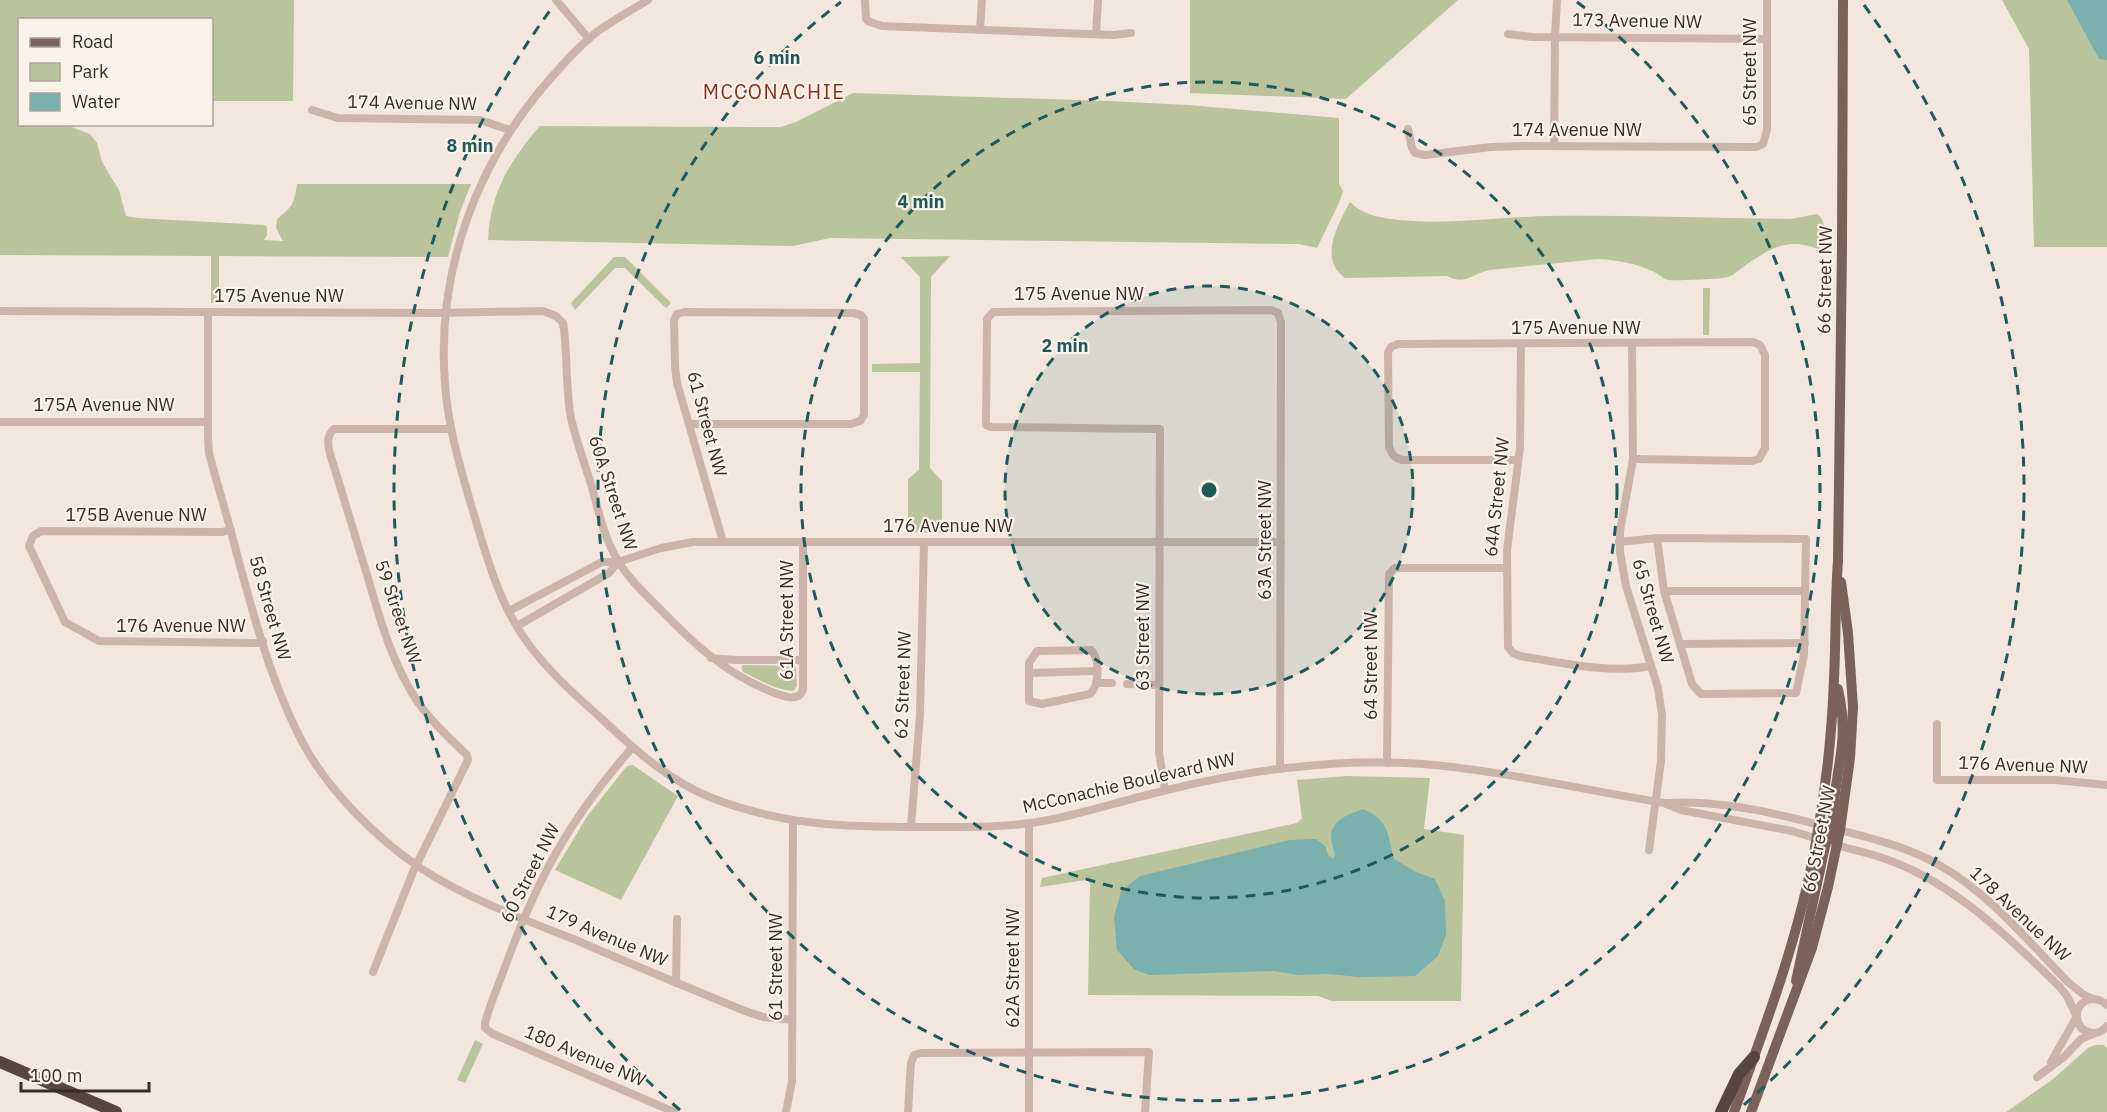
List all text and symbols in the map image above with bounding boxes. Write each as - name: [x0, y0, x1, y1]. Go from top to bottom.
- street label: 173 Avenue NW: [1572, 8, 1702, 33]
- legend: [18, 18, 213, 126]
- street label: 65 Street NW: [1738, 18, 1761, 126]
- text: Road: [72, 30, 113, 53]
- text: 6 min: [753, 46, 801, 69]
- text: Park: [72, 60, 109, 83]
- district label: MCCONACHIE: [703, 78, 845, 105]
- text: Water: [72, 90, 121, 113]
- street label: 174 Avenue NW: [347, 90, 477, 115]
- street label: 174 Avenue NW: [1512, 118, 1642, 141]
- text: 8 min: [446, 134, 494, 157]
- text: 4 min: [897, 190, 945, 213]
- street label: 66 Street NW: [1812, 226, 1837, 334]
- street label: 175 Avenue NW: [1014, 282, 1144, 305]
- street label: 175 Avenue NW: [214, 284, 344, 307]
- street label: 175 Avenue NW: [1511, 316, 1641, 339]
- text: 2 min: [1041, 334, 1089, 357]
- street label: 61 Street NW: [682, 369, 733, 479]
- street label: 175A Avenue NW: [33, 393, 175, 416]
- street label: 60A Street NW: [584, 432, 643, 553]
- street label: 64A Street NW: [1479, 436, 1514, 558]
- centre of rings: [1199, 480, 1219, 500]
- street label: 63A Street NW: [1253, 480, 1276, 600]
- street label: 175B Avenue NW: [65, 503, 207, 526]
- street label: 176 Avenue NW: [883, 514, 1013, 537]
- street label: 58 Street NW: [245, 553, 296, 663]
- street label: 65 Street NW: [1628, 556, 1679, 666]
- street label: 59 Street NW: [370, 557, 427, 667]
- street label: 61A Street NW: [775, 560, 798, 680]
- street label: 63 Street NW: [1131, 583, 1154, 691]
- street label: 64 Street NW: [1359, 612, 1382, 720]
- street label: 176 Avenue NW: [116, 614, 246, 637]
- street label: 62 Street NW: [889, 630, 916, 739]
- street label: McConachie Boulevard NW: [1020, 747, 1237, 818]
- street label: 176 Avenue NW: [1958, 751, 2088, 778]
- street label: 66 Street NW: [1797, 784, 1840, 894]
- street label: 60 Street NW: [495, 819, 564, 926]
- street label: 178 Avenue NW: [1965, 861, 2076, 966]
- street label: 179 Avenue NW: [543, 900, 671, 971]
- street label: 62A Street NW: [1001, 908, 1024, 1028]
- street label: 61 Street NW: [764, 913, 787, 1021]
- street label: 180 Avenue NW: [521, 1020, 649, 1091]
- scale bar: [21, 1055, 148, 1093]
- text: 100 m: [30, 1064, 82, 1087]

